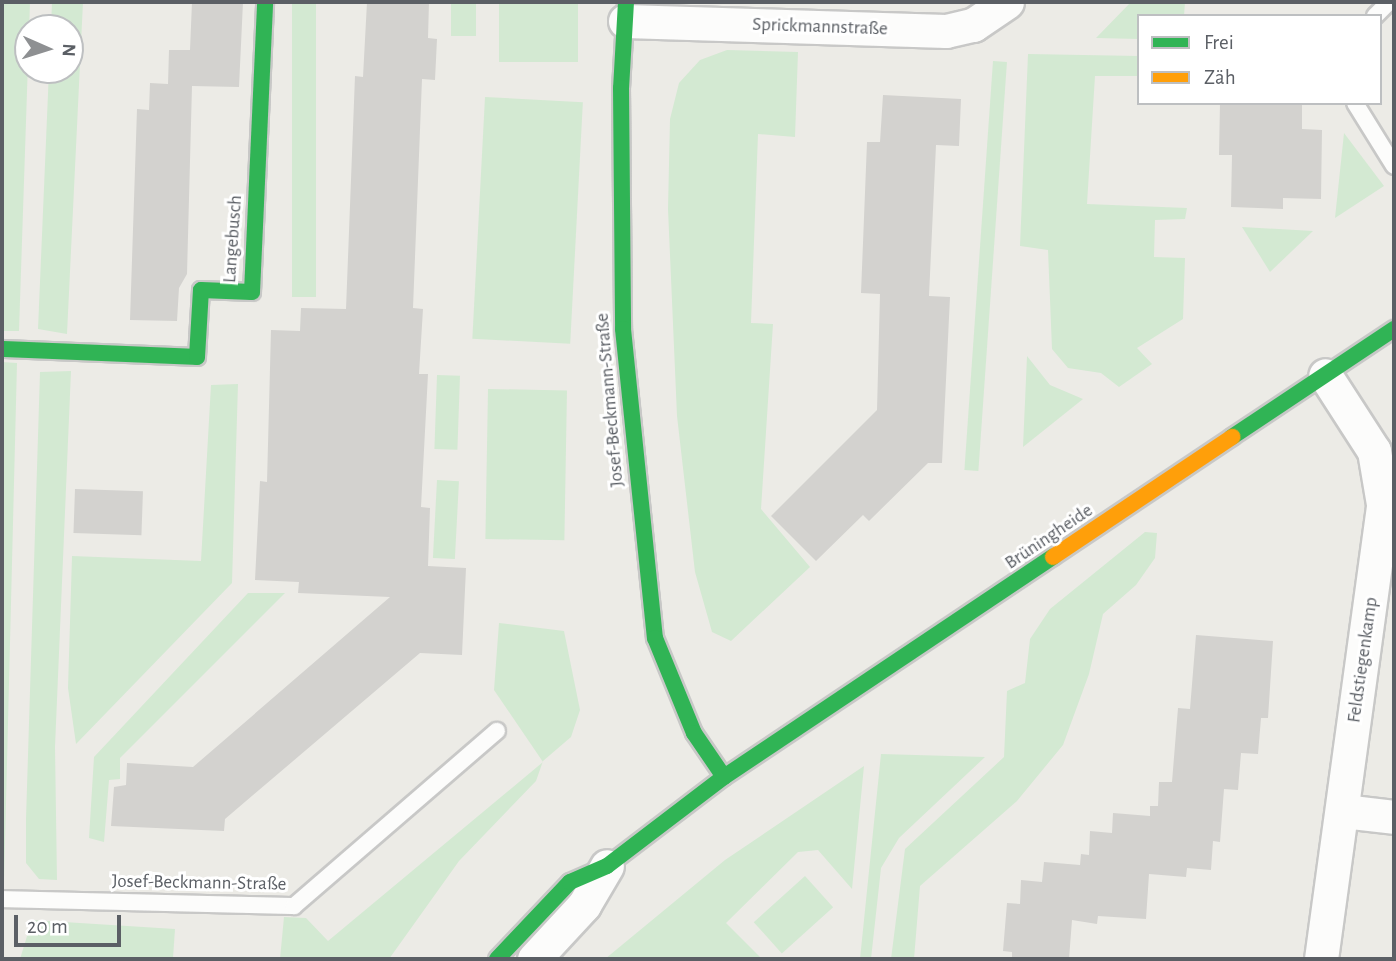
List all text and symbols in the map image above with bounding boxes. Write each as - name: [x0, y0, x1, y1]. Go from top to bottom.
- street label: Sprickmannstraße: [752, 13, 888, 41]
- north arrow: [14, 14, 84, 84]
- legend: [1137, 14, 1382, 105]
- text: Frei: [1204, 32, 1234, 53]
- text: N: [59, 43, 78, 57]
- text: Zäh: [1204, 67, 1236, 88]
- street label: Langebusch: [219, 194, 247, 284]
- street label: Josef-Beckmann-Straße: [591, 312, 629, 488]
- street label: Brüningheide: [1001, 499, 1097, 575]
- street label: Feldstiegenkamp: [1343, 596, 1383, 724]
- street label: Josef-Beckmann-Straße: [112, 870, 286, 896]
- scale bar: [18, 902, 124, 946]
- text: 20 m: [27, 916, 68, 937]

